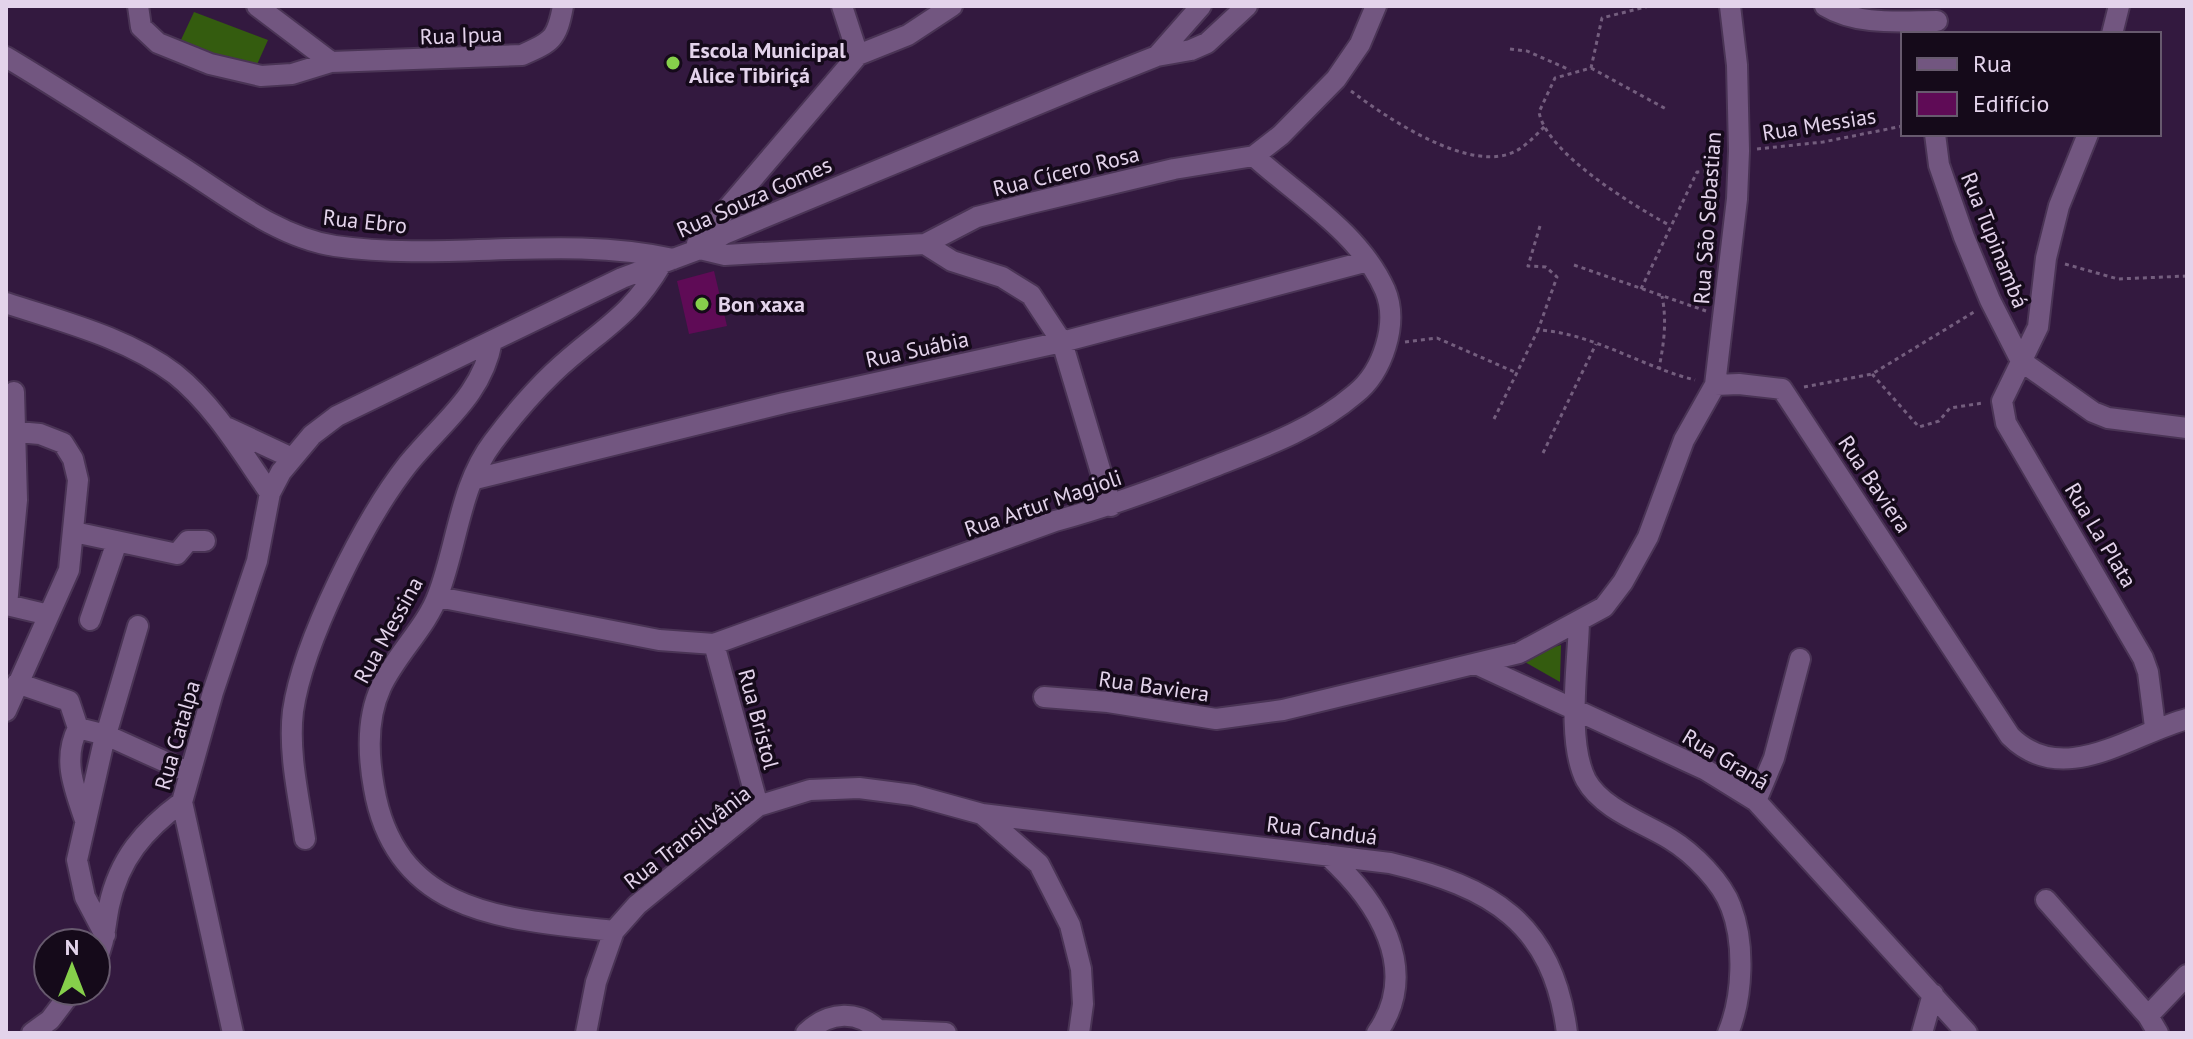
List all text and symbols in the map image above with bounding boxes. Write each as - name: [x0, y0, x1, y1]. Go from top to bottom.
- street label: Rua Ipua: [419, 20, 503, 50]
- legend: [1901, 32, 2161, 136]
- place label: Escola Municipal Alice Tibiriçá: [689, 36, 846, 89]
- text: Rua: [1973, 48, 2012, 79]
- marker: Escola Municipal Alice Tibiriçá: [664, 54, 682, 72]
- text: Edifício: [1973, 88, 2049, 119]
- street label: Rua Messias: [1760, 101, 1878, 147]
- street label: Rua São Sebastian: [1687, 131, 1727, 305]
- street label: Rua Cícero Rosa: [990, 139, 1142, 203]
- street label: Rua Souza Gomes: [672, 150, 836, 244]
- street label: Rua Tupinambá: [1955, 168, 2035, 312]
- street label: Rua Ebro: [322, 203, 408, 239]
- place label: Bon xaxa: [718, 290, 805, 318]
- marker: Bon xaxa: [693, 295, 711, 313]
- street label: Rua Suábia: [863, 324, 971, 374]
- street label: Rua Baviera: [1832, 430, 1918, 538]
- street label: Rua Artur Magioli: [961, 463, 1125, 543]
- street label: Rua La Plata: [2059, 478, 2143, 592]
- street label: Rua Messina: [347, 572, 429, 688]
- street label: Rua Baviera: [1097, 664, 1211, 708]
- street label: Rua Bristol: [732, 666, 786, 773]
- street label: Rua Catalpa: [148, 677, 206, 793]
- street label: Rua Graná: [1678, 722, 1774, 796]
- street label: Rua Transilvânia: [618, 779, 756, 895]
- street label: Rua Canduá: [1265, 809, 1379, 851]
- north arrow: [32, 927, 112, 1007]
- text: N: [65, 933, 79, 961]

